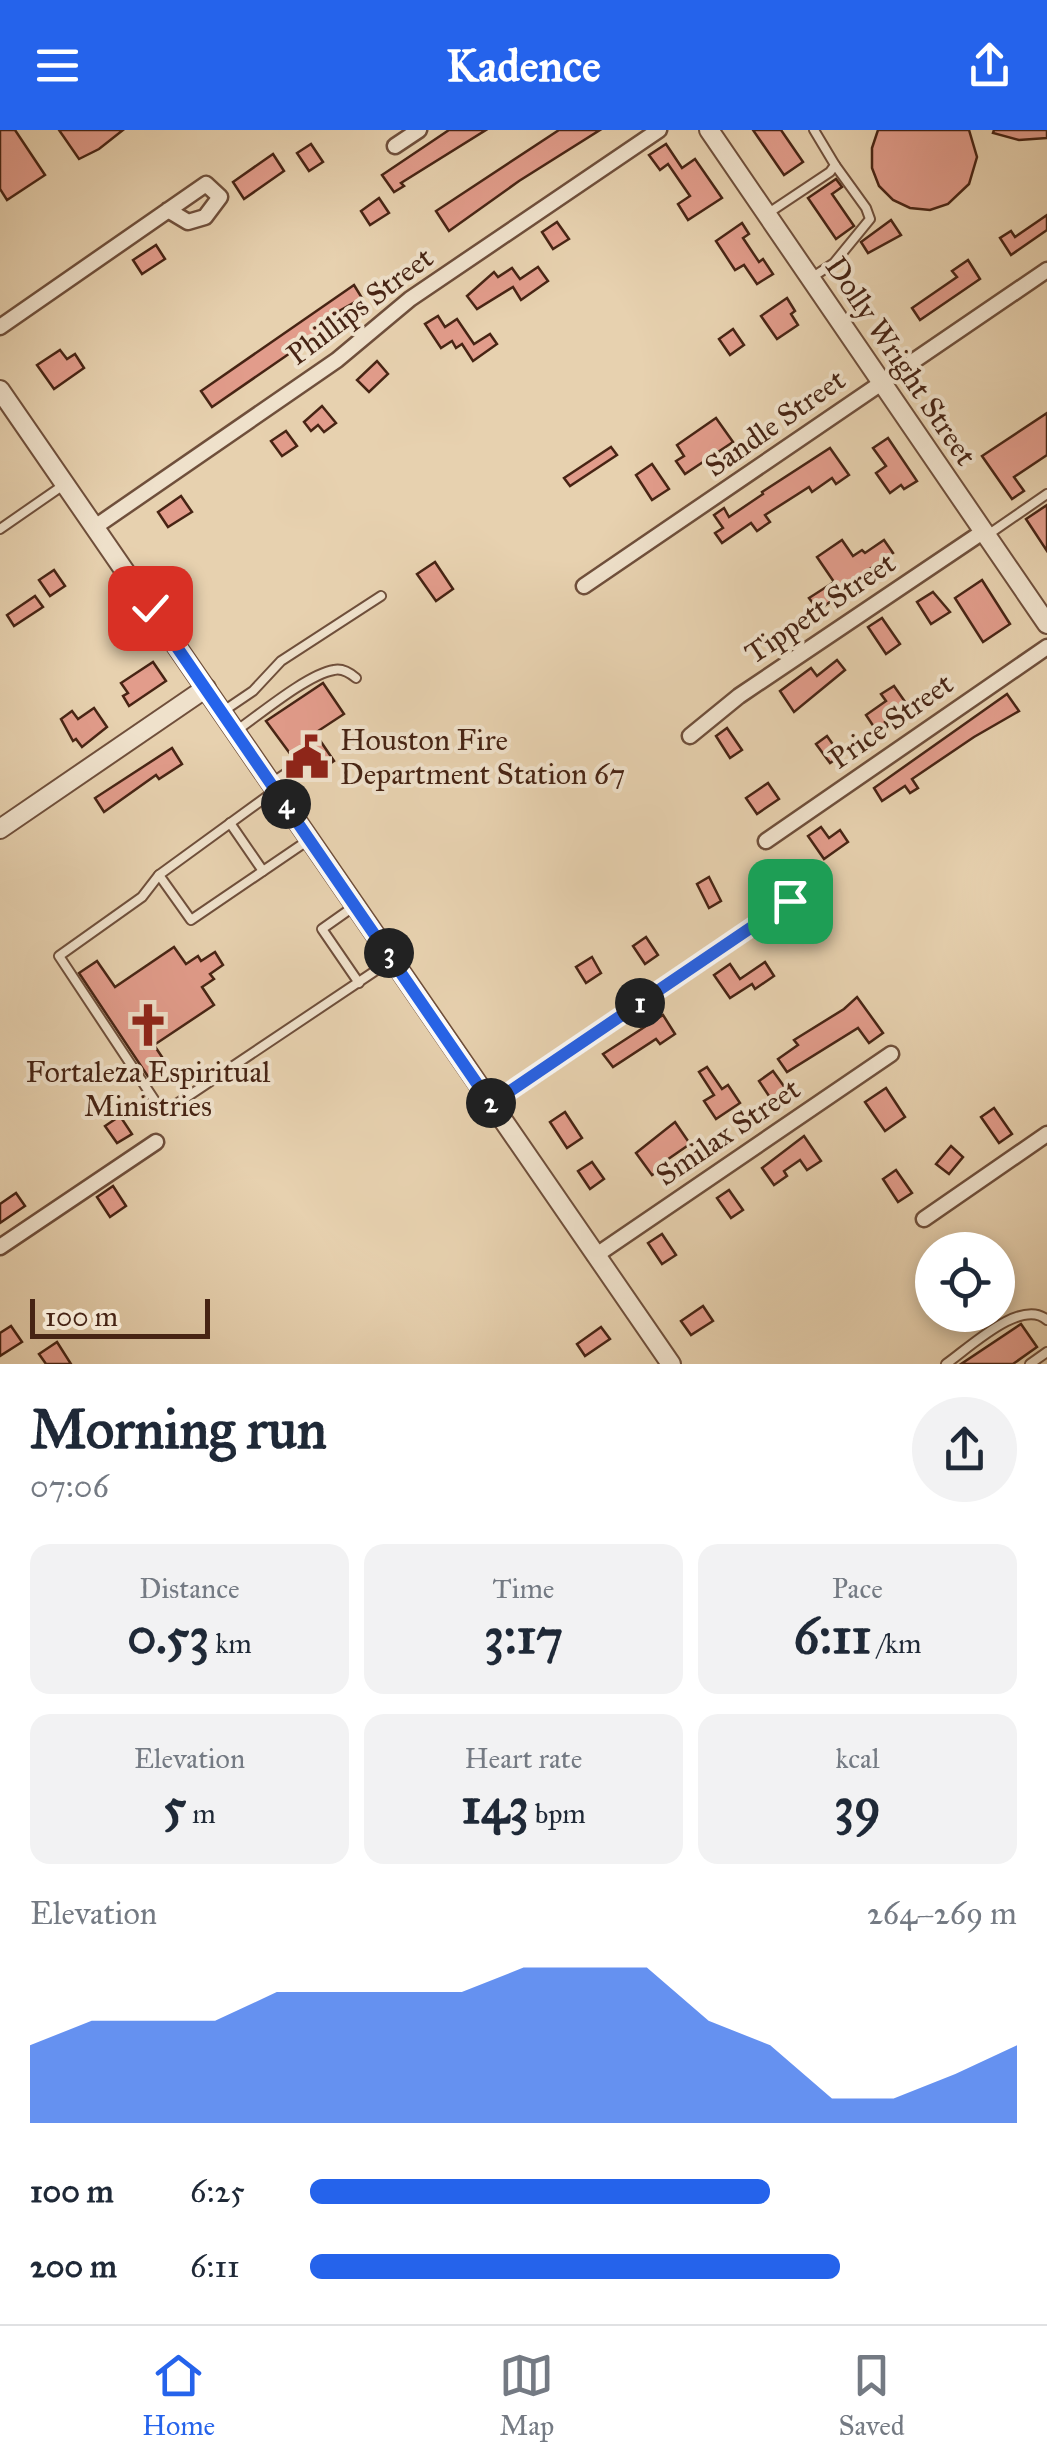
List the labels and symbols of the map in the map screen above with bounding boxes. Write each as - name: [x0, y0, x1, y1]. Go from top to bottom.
- street label: Phillips Street: [280, 239, 440, 373]
- street label: Dolly Wright Street: [818, 250, 984, 473]
- street label: Sandle Street: [698, 361, 852, 484]
- street label: Tippett Street: [738, 544, 902, 671]
- pin: [108, 566, 193, 651]
- street label: Price Street: [822, 665, 960, 777]
- place label: Houston Fire Department Station 67: [340, 722, 625, 792]
- public building icon: Houston Fire Department Station 67: [283, 733, 331, 781]
- pin: 4: [261, 779, 311, 829]
- pin: [748, 859, 833, 944]
- pin: 3: [364, 928, 414, 978]
- pin: 1: [615, 978, 665, 1028]
- church icon: Fortaleza Espiritual Ministries: [124, 1001, 172, 1049]
- place label: Fortaleza Espiritual Ministries: [26, 1054, 271, 1124]
- street label: Smilax Street: [649, 1071, 807, 1193]
- pin: 2: [466, 1078, 516, 1128]
- scale bar: [30, 1294, 210, 1338]

